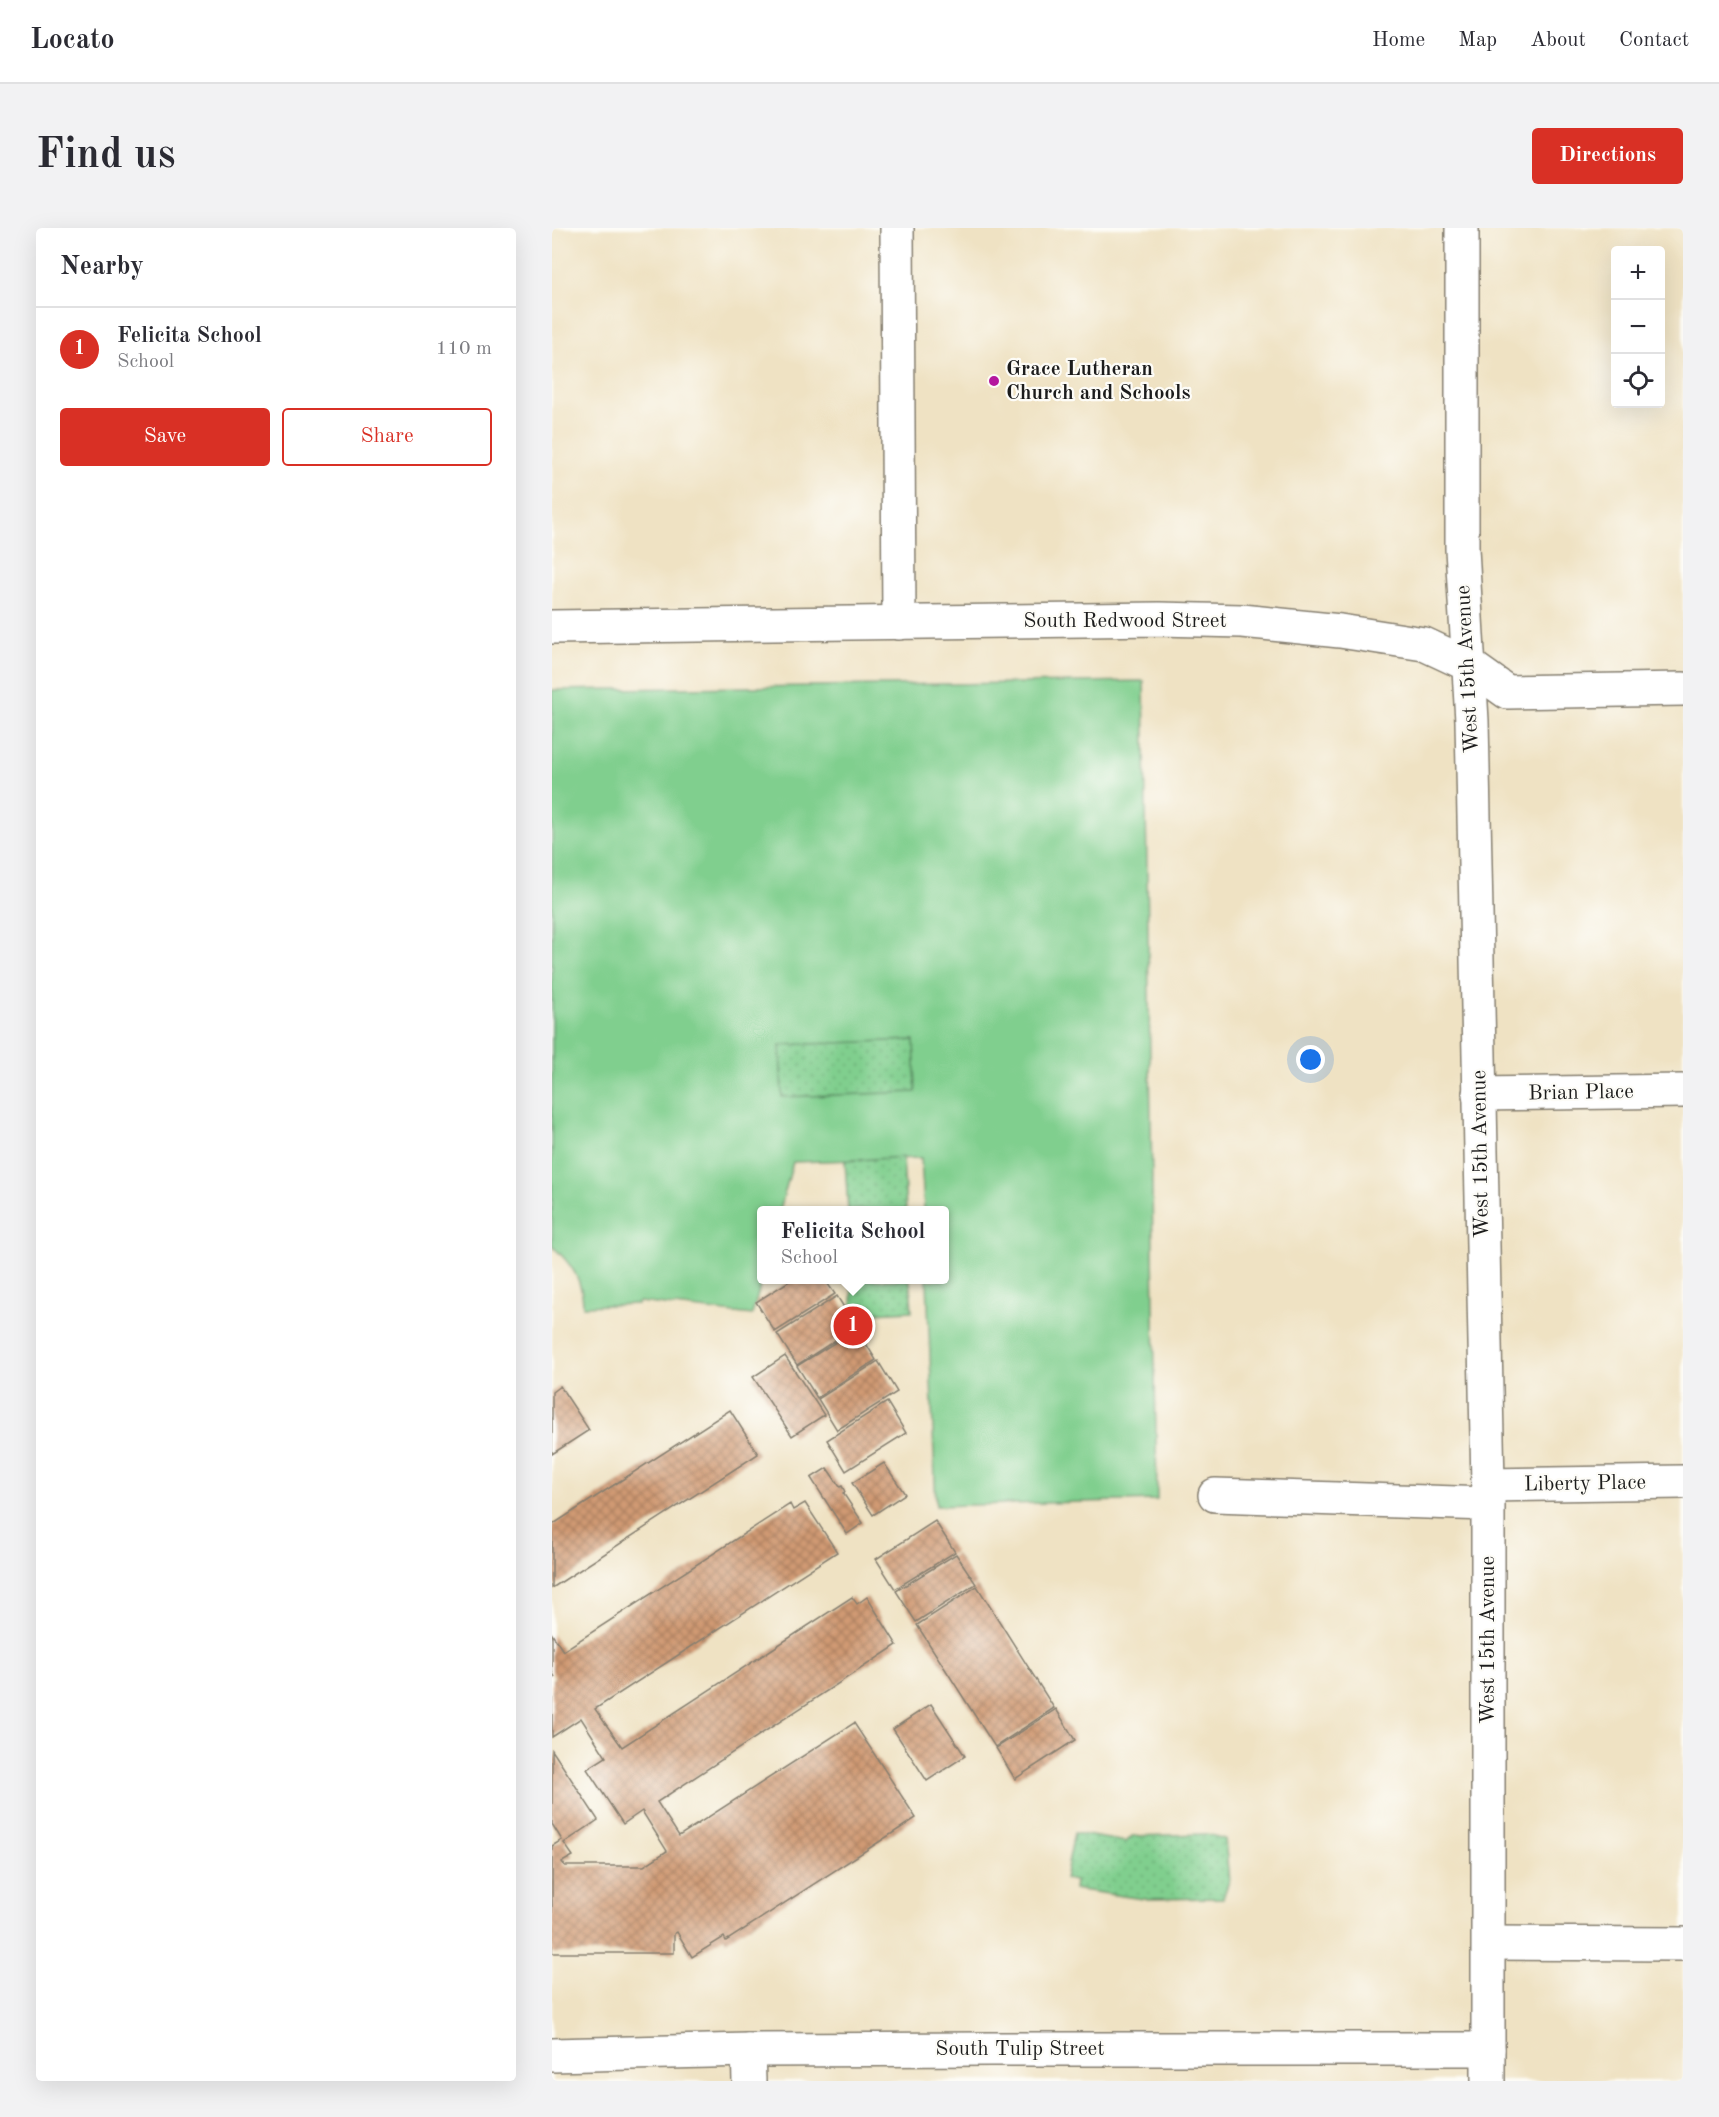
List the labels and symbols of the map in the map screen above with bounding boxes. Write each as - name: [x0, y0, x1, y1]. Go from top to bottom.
- place label: Grace Lutheran Church and Schools: [1006, 359, 1191, 404]
- marker: Grace Lutheran Church and Schools: [987, 374, 1001, 388]
- street label: West 15th Avenue: [1453, 584, 1483, 754]
- street label: South Redwood Street: [1023, 611, 1227, 632]
- your location: [1296, 1045, 1325, 1074]
- street label: West 15th Avenue: [1469, 1070, 1493, 1238]
- street label: Brian Place: [1528, 1082, 1634, 1104]
- pin: 1: [834, 1304, 872, 1348]
- street label: Liberty Place: [1524, 1472, 1646, 1496]
- street label: West 15th Avenue: [1478, 1556, 1499, 1724]
- street label: South Tulip Street: [935, 2039, 1105, 2060]

